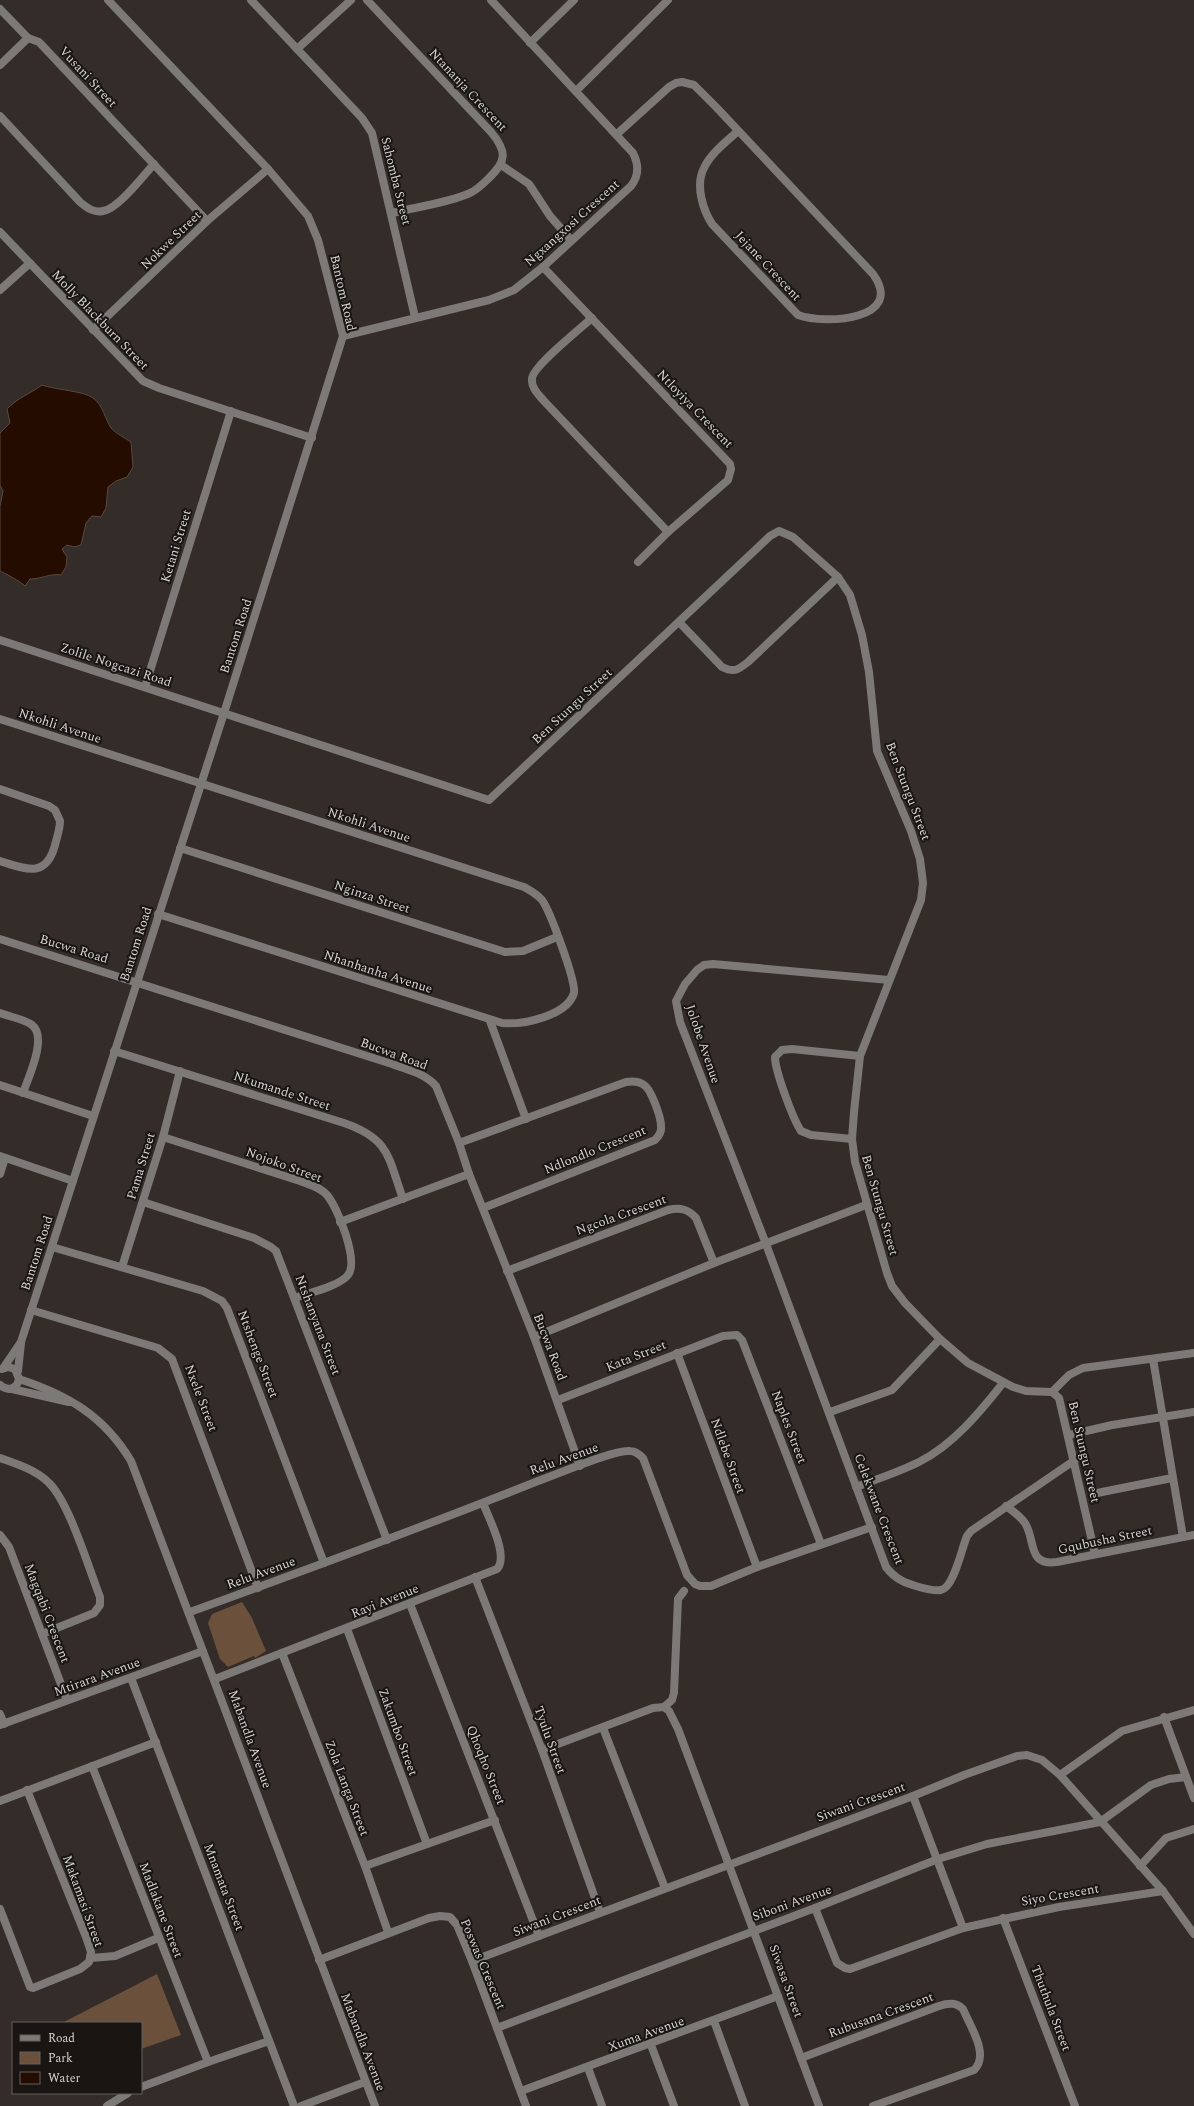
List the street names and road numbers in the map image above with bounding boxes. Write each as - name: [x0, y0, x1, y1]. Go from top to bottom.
- street label: Vusani Street: [54, 42, 122, 112]
- street label: Ntananja Crescent: [424, 44, 512, 136]
- street label: Sahomba Street: [375, 135, 417, 228]
- street label: Ngxangxosi Crescent: [520, 174, 624, 271]
- street label: Nokwe Street: [136, 205, 206, 274]
- street label: Jejane Crescent: [730, 226, 806, 306]
- street label: Bantom Road: [325, 253, 361, 333]
- street label: Molly Blackburn Street: [47, 265, 154, 375]
- street label: Ntloyiya Crescent: [652, 365, 738, 453]
- street label: Ketani Street: [155, 507, 197, 585]
- street label: Bantom Road: [214, 596, 258, 676]
- street label: Zolile Nogcazi Road: [58, 638, 174, 692]
- street label: Ben Stungu Street: [527, 663, 617, 749]
- street label: Nkohli Avenue: [16, 703, 104, 749]
- street label: Ben Stungu Street: [880, 739, 936, 843]
- street label: Nkohli Avenue: [325, 802, 413, 848]
- street label: Nginza Street: [331, 875, 413, 919]
- street label: Bantom Road: [114, 904, 158, 984]
- street label: Bucwa Road: [37, 929, 111, 969]
- street label: Nhanhanha Avenue: [321, 945, 435, 999]
- street label: Jolobe Avenue: [680, 1002, 726, 1086]
- street label: Bucwa Road: [357, 1032, 431, 1076]
- street label: Nkumande Street: [231, 1066, 333, 1116]
- street label: Ndlondlo Crescent: [541, 1120, 649, 1180]
- street label: Pama Street: [121, 1130, 161, 1202]
- street label: Nojoko Street: [243, 1142, 325, 1188]
- street label: Ben Stungu Street: [856, 1152, 904, 1258]
- street label: Ngcola Crescent: [573, 1189, 670, 1241]
- street label: Bantom Road: [15, 1213, 59, 1293]
- street label: Ntshanyana Street: [290, 1272, 346, 1378]
- street label: Ntshenge Street: [232, 1307, 284, 1401]
- street label: Bucwa Road: [528, 1310, 572, 1384]
- street label: Kata Street: [603, 1335, 670, 1377]
- street label: Nxele Street: [179, 1362, 223, 1435]
- street label: Naples Street: [766, 1387, 812, 1467]
- street label: Ben Stungu Street: [1063, 1399, 1106, 1505]
- street label: Ndlebe Street: [705, 1416, 751, 1497]
- street label: Relu Avenue: [527, 1437, 601, 1481]
- street label: Celekwane Crescent: [849, 1451, 910, 1568]
- street label: Gqubusha Street: [1056, 1520, 1154, 1560]
- street label: Relu Avenue: [224, 1551, 298, 1595]
- street label: Magqabi Crescent: [19, 1560, 75, 1666]
- street label: Rayi Avenue: [348, 1578, 422, 1624]
- street label: Mtirara Avenue: [51, 1652, 143, 1702]
- street label: Zakumbo Street: [373, 1685, 423, 1779]
- street label: Mabandla Avenue: [223, 1687, 277, 1791]
- street label: Tyulu Street: [528, 1703, 572, 1777]
- street label: Qhoqho Street: [461, 1722, 511, 1808]
- street label: Zola Langa Street: [320, 1737, 375, 1839]
- street label: Siwani Crescent: [814, 1777, 909, 1827]
- street label: Mnamata Street: [198, 1840, 250, 1934]
- street label: Makamasi Street: [57, 1852, 109, 1950]
- street label: Madlakane Street: [134, 1859, 189, 1961]
- street label: Siyo Crescent: [1020, 1878, 1101, 1912]
- street label: Siboni Avenue: [750, 1879, 834, 1927]
- street label: Siwani Crescent: [510, 1890, 604, 1942]
- street label: Poswas Crescent: [455, 1915, 511, 2013]
- street label: Siwasa Street: [764, 1942, 809, 2021]
- street label: Thuthula Street: [1025, 1962, 1077, 2054]
- street label: Rubusana Crescent: [826, 1987, 937, 2043]
- street label: Mabandla Avenue: [335, 1990, 391, 2094]
- street label: Xuma Avenue: [605, 2011, 687, 2057]

